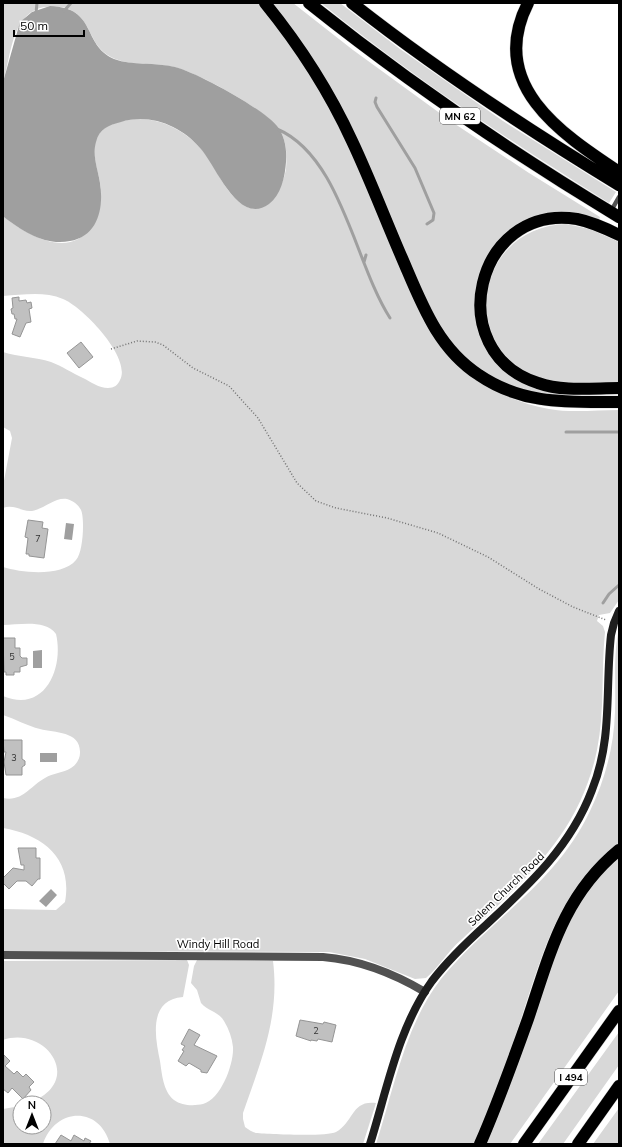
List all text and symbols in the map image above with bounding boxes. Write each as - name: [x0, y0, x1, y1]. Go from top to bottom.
- scale bar: [14, 12, 84, 38]
- text: 50 m: [20, 18, 48, 33]
- road number: MN 62: [440, 108, 480, 124]
- house number: 7: [35, 533, 41, 544]
- house number: 5: [9, 651, 15, 662]
- house number: 3: [11, 752, 17, 763]
- street label: Salem Church Road: [465, 849, 547, 929]
- street label: Windy Hill Road: [177, 937, 259, 951]
- house number: 2: [313, 1025, 319, 1036]
- road number: I 494: [555, 1069, 587, 1085]
- north arrow: [12, 1095, 52, 1135]
- text: N: [28, 1098, 36, 1112]

